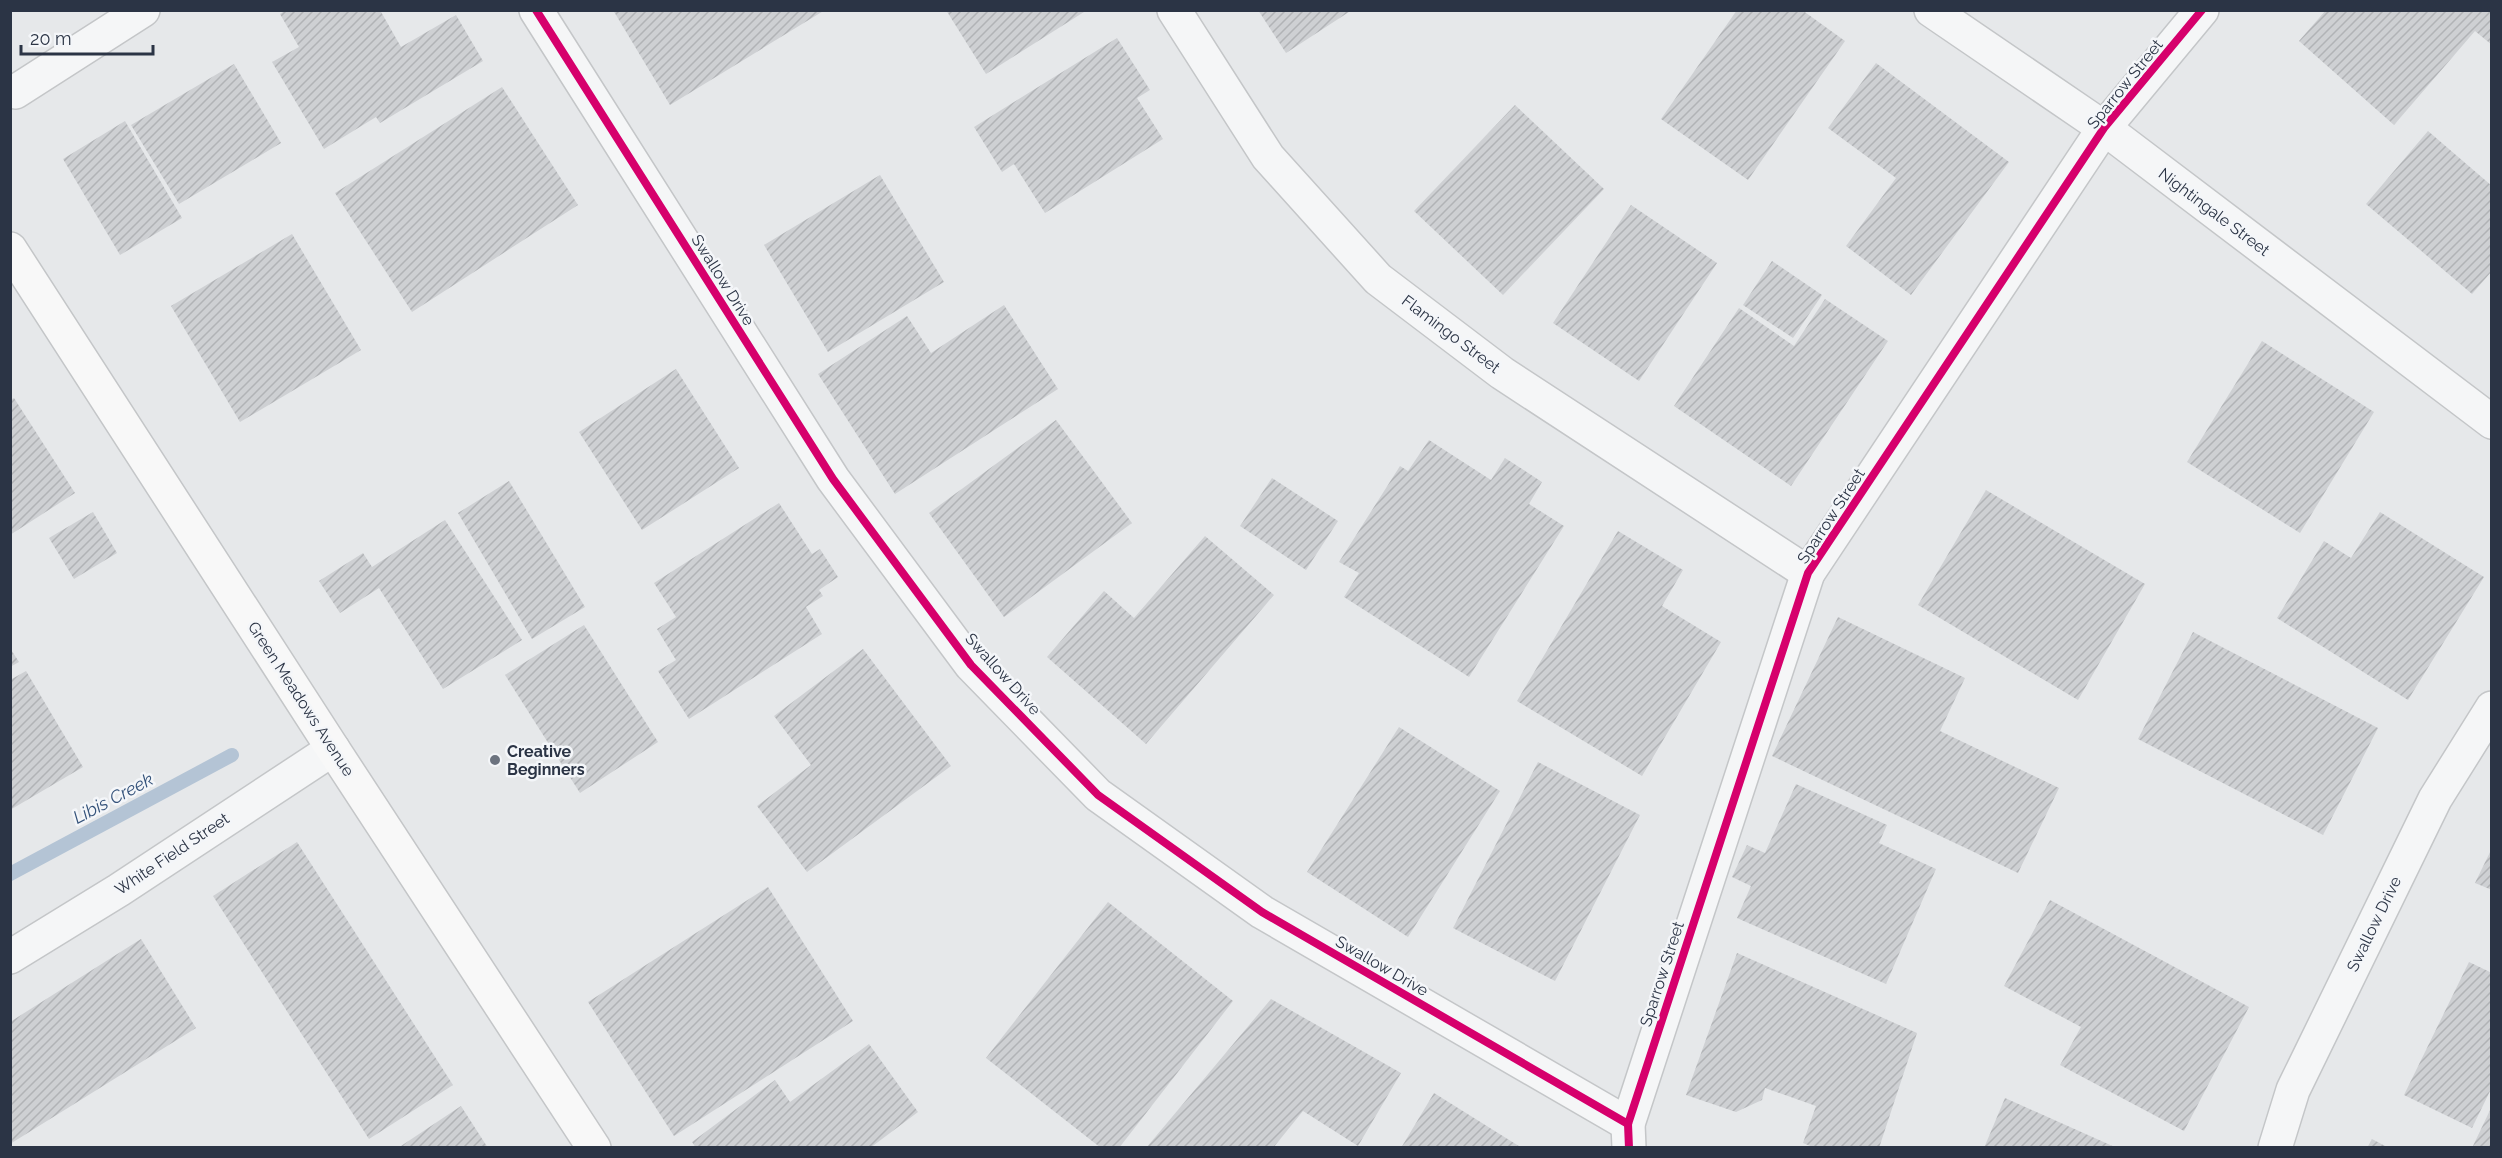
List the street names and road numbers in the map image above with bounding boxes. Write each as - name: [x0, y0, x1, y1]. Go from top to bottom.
- street label: Sparrow Street: [2083, 35, 2167, 133]
- street label: Nightingale Street: [2155, 164, 2274, 260]
- street label: Swallow Drive: [687, 231, 759, 329]
- street label: Flamingo Street: [1398, 291, 1504, 377]
- street label: Sparrow Street: [1793, 464, 1869, 567]
- street label: Green Meadows Avenue: [244, 618, 358, 780]
- street label: Swallow Drive: [961, 629, 1045, 719]
- street label: White Field Street: [111, 809, 233, 899]
- street label: Swallow Drive: [2343, 873, 2405, 975]
- street label: Sparrow Street: [1636, 918, 1688, 1029]
- street label: Swallow Drive: [1332, 932, 1432, 1000]

